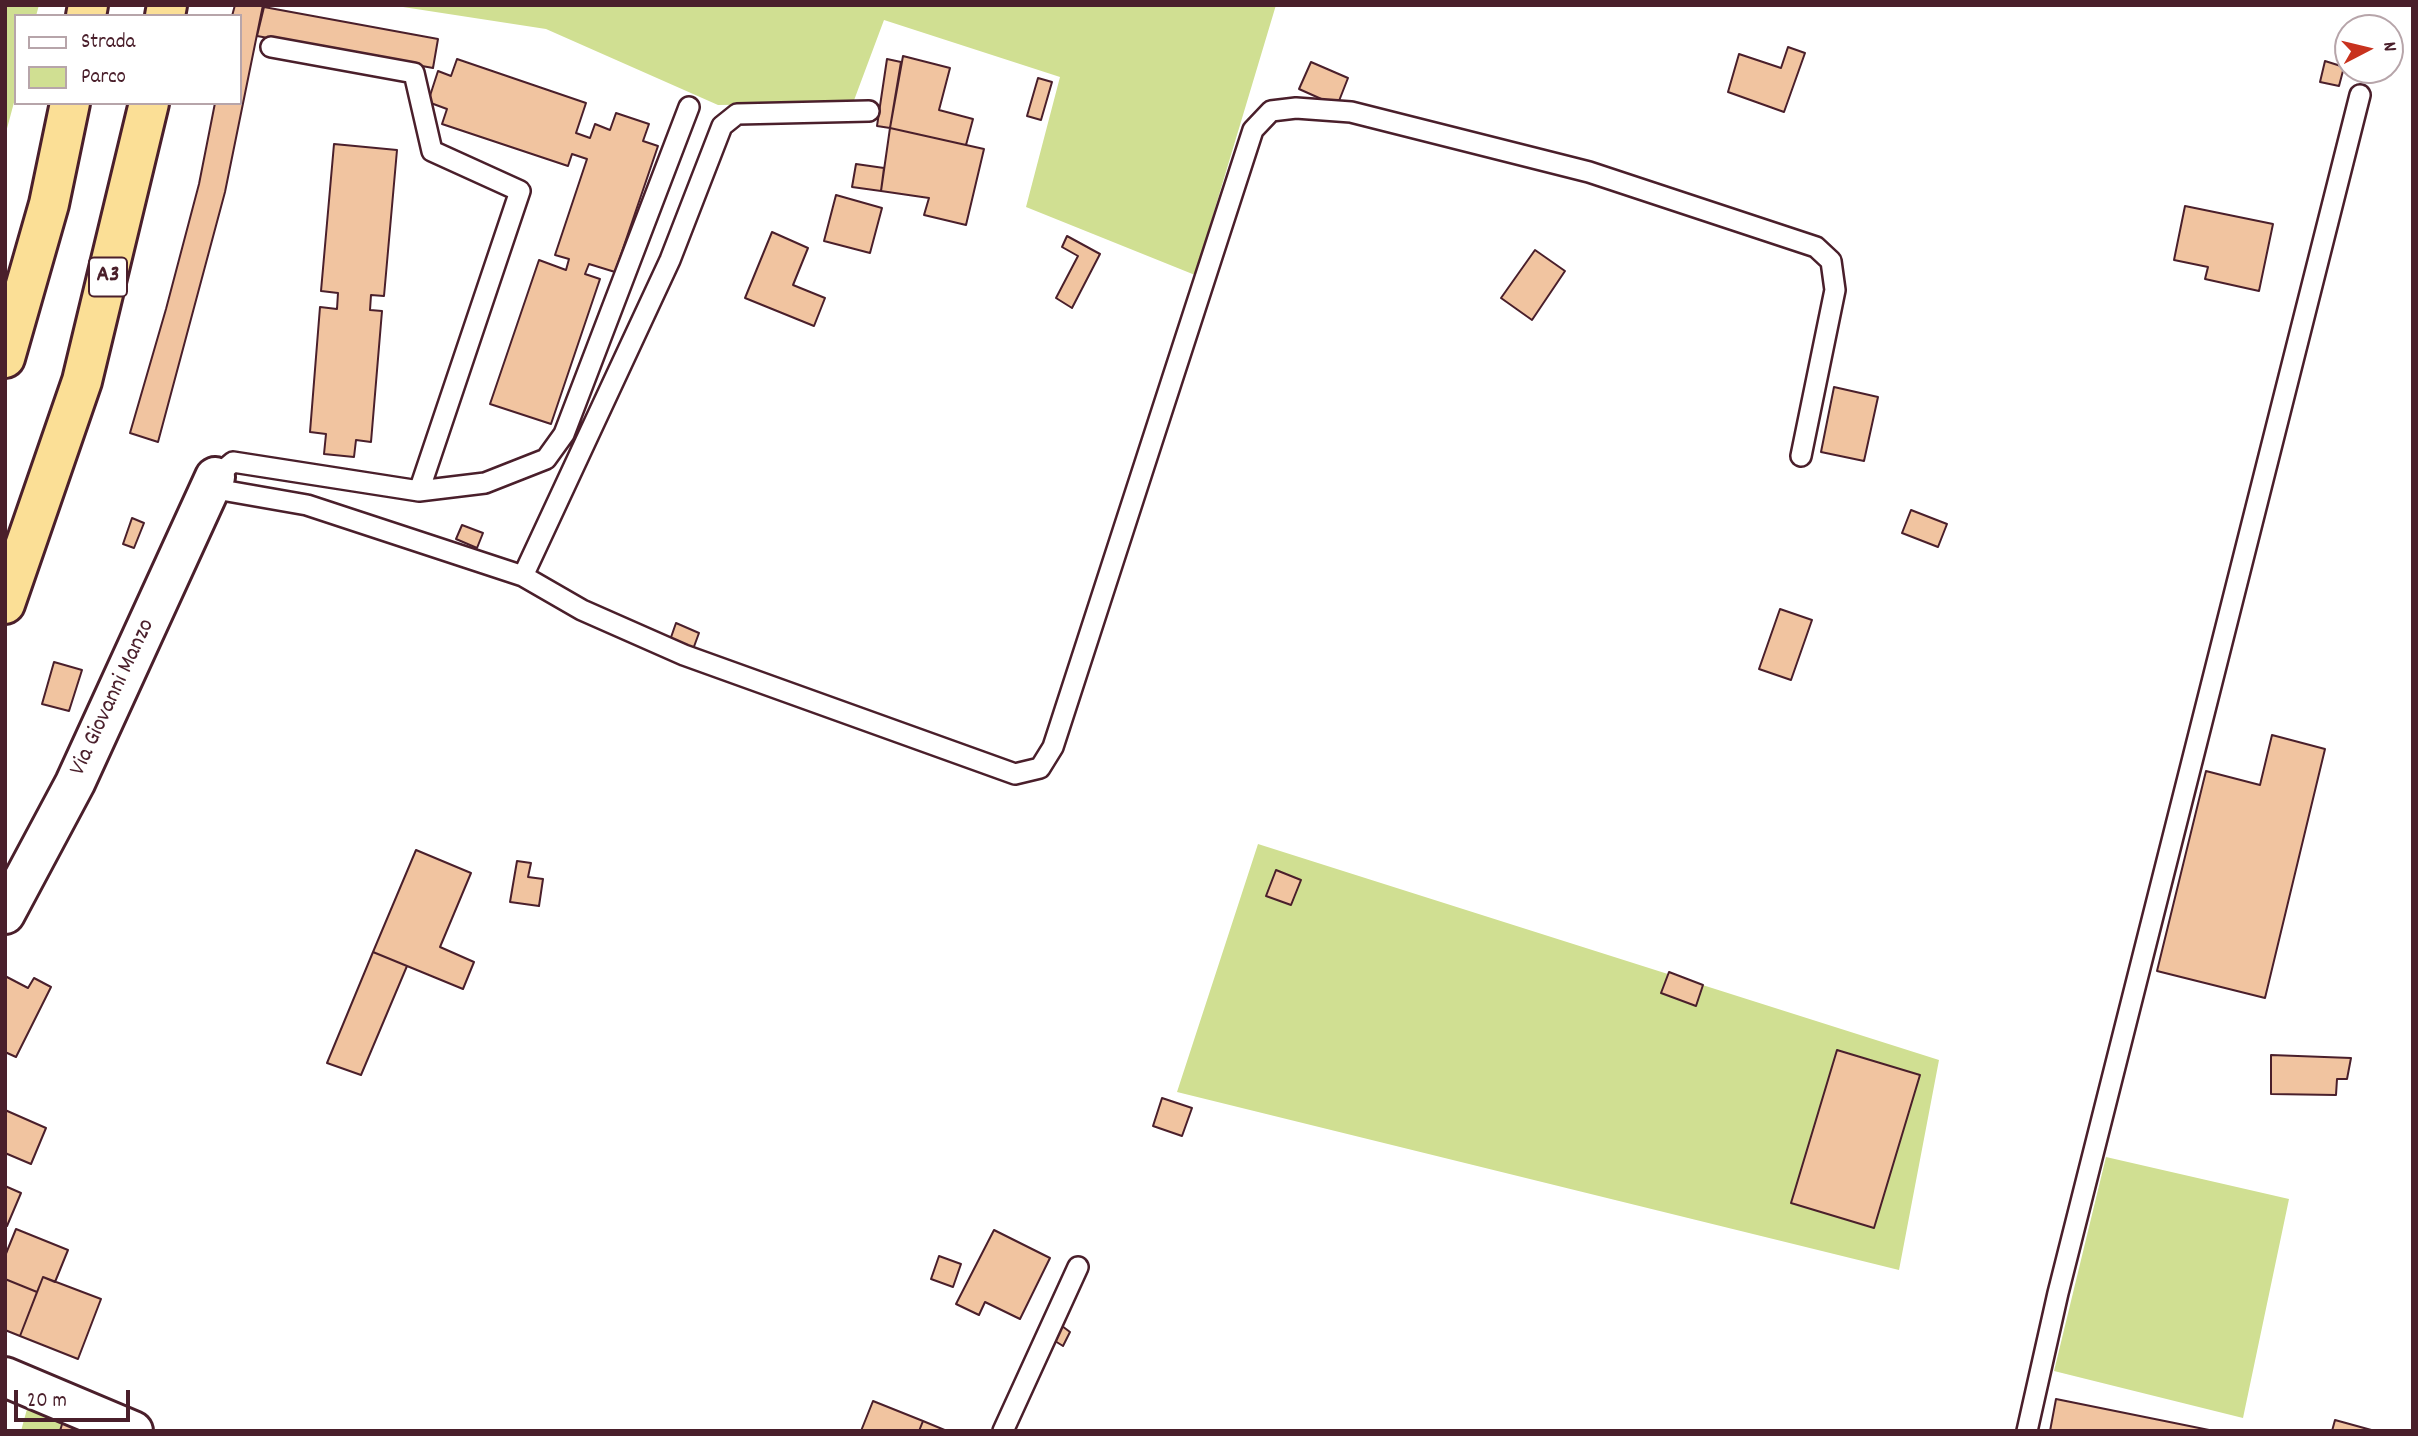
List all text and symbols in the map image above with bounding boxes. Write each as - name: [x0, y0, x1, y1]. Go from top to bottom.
- legend: [14, 14, 242, 105]
- north arrow: [2334, 14, 2404, 84]
- text: Strada: [81, 28, 135, 58]
- text: N: [2374, 40, 2402, 53]
- text: Parco: [81, 63, 126, 93]
- road number: A3: [89, 258, 127, 296]
- street label: Via Giovanni Manzo: [65, 615, 163, 781]
- scale bar: [18, 1376, 133, 1420]
- text: 20 m: [27, 1387, 67, 1417]

